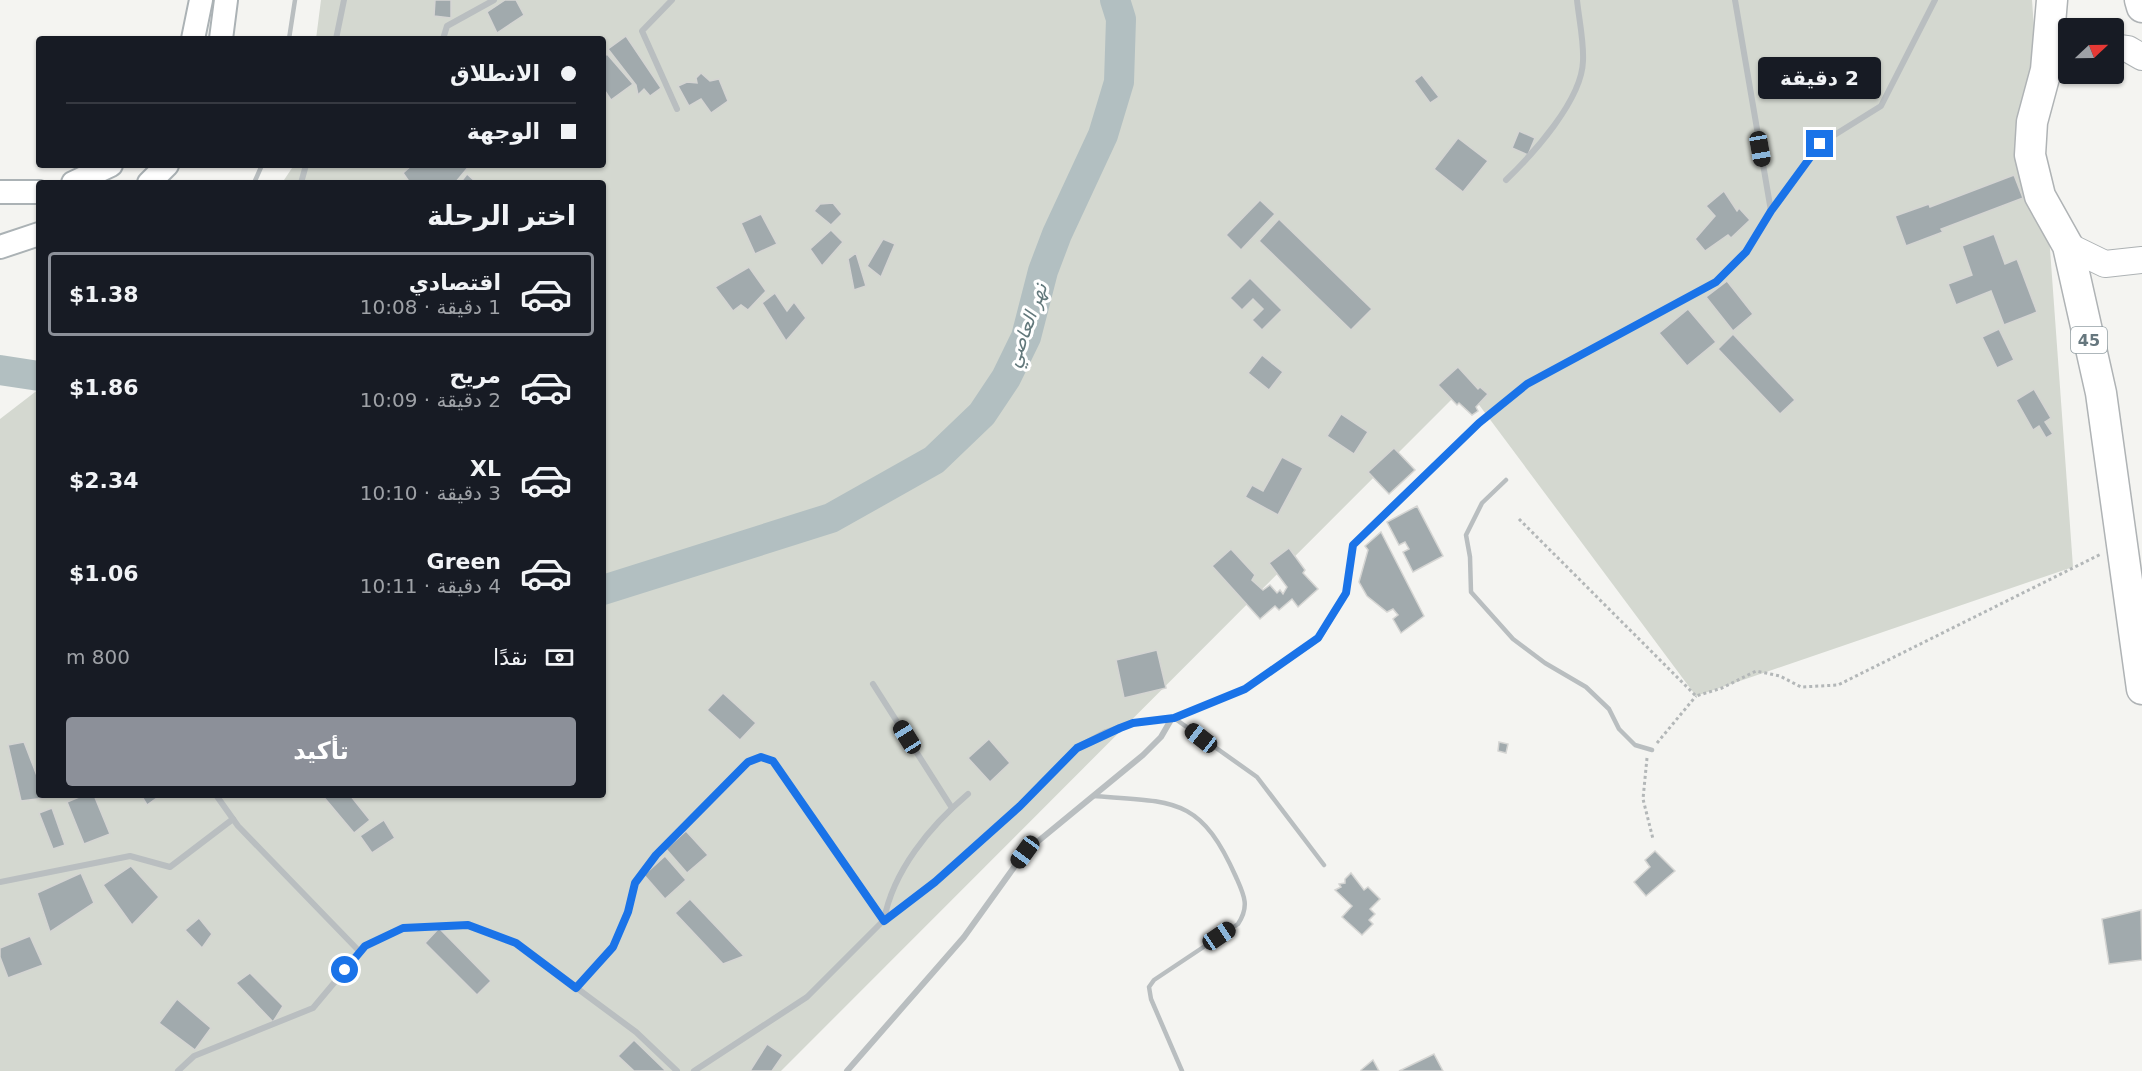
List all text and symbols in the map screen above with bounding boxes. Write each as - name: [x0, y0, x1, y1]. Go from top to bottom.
- north arrow: [2058, 18, 2124, 84]
- map controls: [2058, 18, 2124, 84]
- callout: 2 دقيقة: [1758, 57, 1882, 99]
- text: الانطلاق: [450, 61, 540, 86]
- text: 2 دقيقة: [1780, 66, 1859, 90]
- text: الوجهة: [467, 119, 540, 144]
- car: [1748, 130, 1772, 168]
- route end: [1806, 130, 1833, 157]
- text: اختر الرحلة: [427, 200, 576, 231]
- icon: car: [519, 267, 573, 321]
- text: اقتصادي: [409, 270, 501, 295]
- water label: نهر العاصي: [1000, 279, 1057, 371]
- text: $1.38: [69, 282, 139, 307]
- text: 1 دقيقة · 10:08: [360, 295, 501, 319]
- road number: 45: [2071, 327, 2107, 353]
- icon: car: [519, 360, 573, 414]
- text: مريح: [450, 363, 501, 388]
- text: $1.86: [69, 375, 139, 400]
- text: 2 دقيقة · 10:09: [360, 388, 501, 412]
- icon: car: [519, 453, 573, 507]
- text: XL: [470, 456, 501, 481]
- text: $2.34: [69, 468, 139, 493]
- text: 3 دقيقة · 10:10: [360, 481, 501, 505]
- icon: car: [519, 546, 573, 600]
- text: Green: [427, 549, 501, 574]
- text: $1.06: [69, 561, 139, 586]
- text: 4 دقيقة · 10:11: [360, 574, 501, 598]
- icon: cash: [543, 641, 576, 674]
- text: 800 m: [66, 645, 130, 669]
- text: نقدًا: [493, 645, 528, 670]
- button: تأكيد: [66, 717, 576, 786]
- car: [890, 717, 924, 757]
- car: [1181, 720, 1221, 756]
- car: [1007, 832, 1043, 872]
- car: [1199, 918, 1239, 954]
- route start: [331, 956, 358, 983]

